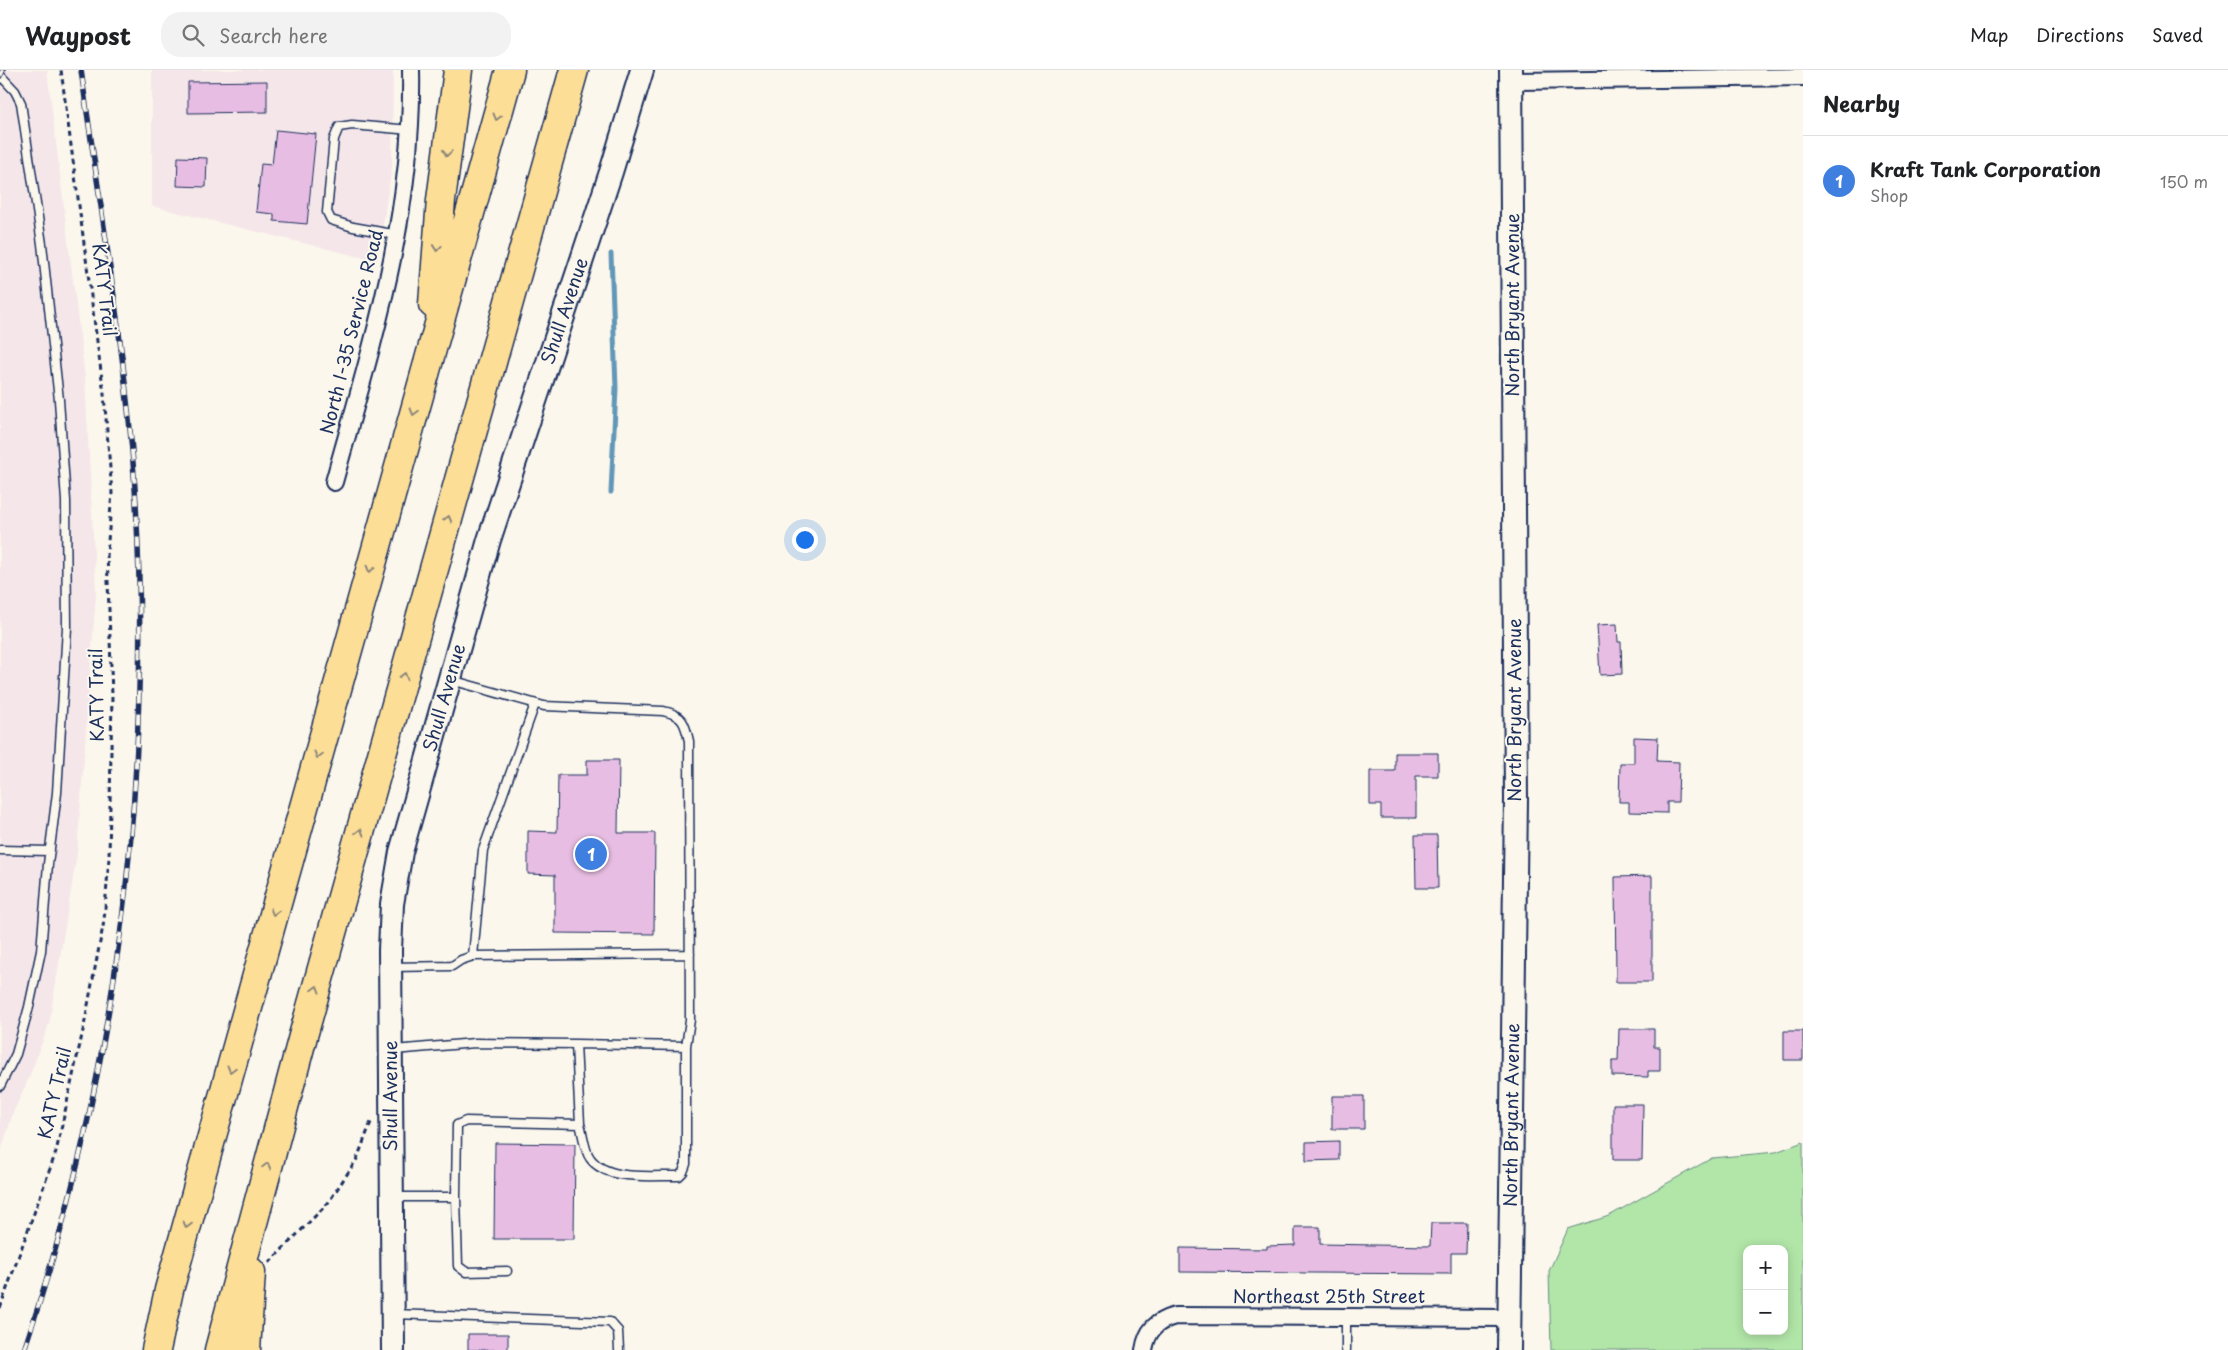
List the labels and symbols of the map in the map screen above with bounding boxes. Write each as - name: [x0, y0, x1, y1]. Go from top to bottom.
- one-way arrow: [492, 113, 503, 122]
- one-way arrow: [443, 149, 453, 157]
- street label: North Bryant Avenue: [1498, 213, 1525, 397]
- street label: North I-35 Service Road: [312, 227, 389, 437]
- street label: KATY Trail: [86, 242, 125, 338]
- one-way arrow: [432, 244, 443, 252]
- street label: Shull Avenue: [533, 254, 594, 368]
- one-way arrow: [410, 408, 420, 416]
- one-way arrow: [442, 516, 452, 524]
- your location: [792, 527, 818, 553]
- one-way arrow: [365, 564, 376, 573]
- street label: North Bryant Avenue: [1500, 618, 1527, 802]
- street label: Shull Avenue: [415, 640, 471, 755]
- street label: KATY Trail: [81, 648, 110, 742]
- one-way arrow: [398, 672, 408, 681]
- one-way arrow: [313, 751, 323, 759]
- one-way arrow: [354, 828, 365, 837]
- pin: 1: [575, 835, 607, 873]
- one-way arrow: [270, 907, 280, 916]
- one-way arrow: [311, 985, 321, 993]
- street label: North Bryant Avenue: [1496, 1023, 1525, 1207]
- street label: Shull Avenue: [376, 1040, 403, 1152]
- street label: KATY Trail: [30, 1044, 77, 1141]
- one-way arrow: [226, 1064, 237, 1073]
- one-way arrow: [262, 1163, 272, 1171]
- one-way arrow: [183, 1221, 193, 1229]
- street label: Northeast 25th Street: [1233, 1282, 1425, 1309]

